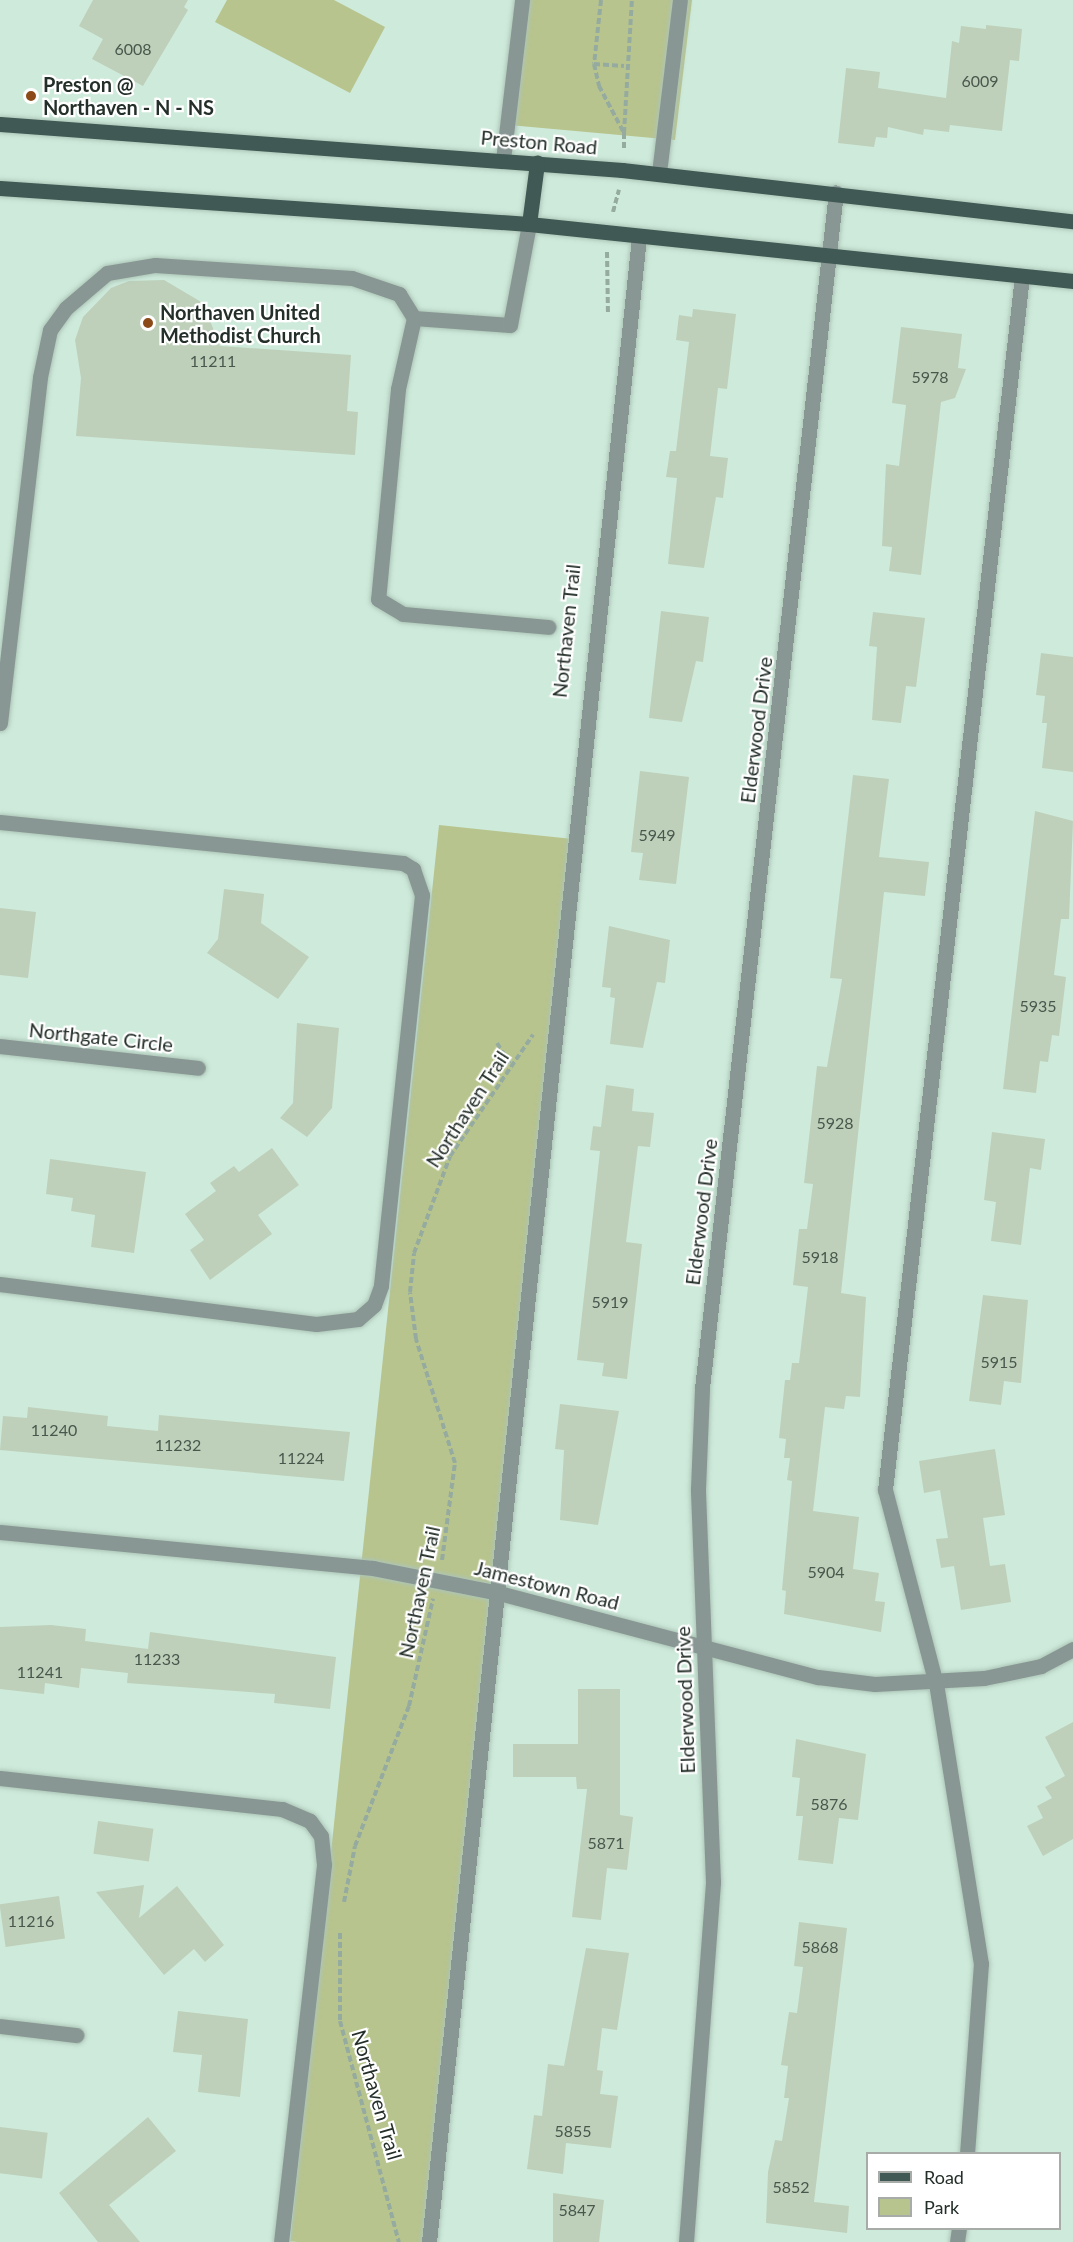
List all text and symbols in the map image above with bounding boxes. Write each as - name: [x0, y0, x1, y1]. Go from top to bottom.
- house number: 6008: [114, 39, 152, 59]
- house number: 6009: [961, 71, 999, 91]
- place label: Preston @ Northaven - N - NS: [43, 72, 214, 119]
- marker: Preston @ Northaven - N - NS: [24, 89, 38, 103]
- street label: Preston Road: [480, 125, 598, 159]
- place label: Northaven United Methodist Church: [160, 300, 321, 347]
- marker: Northaven United Methodist Church: [141, 316, 155, 330]
- house number: 11211: [190, 351, 236, 371]
- house number: 5978: [911, 367, 949, 387]
- street label: Northaven Trail: [547, 563, 585, 699]
- street label: Elderwood Drive: [735, 655, 777, 805]
- house number: 5949: [638, 825, 676, 845]
- house number: 5935: [1019, 996, 1057, 1016]
- street label: Northgate Circle: [28, 1017, 174, 1057]
- street label: Northaven Trail: [420, 1046, 514, 1172]
- house number: 5928: [816, 1113, 854, 1133]
- street label: Elderwood Drive: [680, 1137, 722, 1287]
- house number: 5918: [801, 1247, 839, 1267]
- house number: 5919: [591, 1292, 629, 1312]
- house number: 5915: [980, 1352, 1018, 1372]
- house number: 11240: [31, 1420, 77, 1440]
- house number: 11232: [155, 1435, 201, 1455]
- house number: 11224: [278, 1448, 324, 1468]
- street label: Northaven Trail: [393, 1524, 445, 1660]
- street label: Jamestown Road: [472, 1555, 622, 1615]
- house number: 5904: [807, 1562, 845, 1582]
- street label: Elderwood Drive: [670, 1626, 700, 1774]
- house number: 11233: [134, 1649, 180, 1669]
- house number: 11241: [17, 1662, 63, 1682]
- house number: 5876: [810, 1794, 848, 1814]
- house number: 5871: [587, 1833, 625, 1853]
- house number: 11216: [8, 1911, 54, 1931]
- house number: 5868: [801, 1937, 839, 1957]
- street label: Northaven Trail: [347, 2027, 407, 2163]
- house number: 5855: [554, 2121, 592, 2141]
- legend: [866, 2152, 1061, 2230]
- text: Road: [924, 2166, 964, 2188]
- house number: 5852: [772, 2177, 810, 2197]
- text: Park: [924, 2196, 959, 2218]
- house number: 5847: [558, 2200, 596, 2220]

